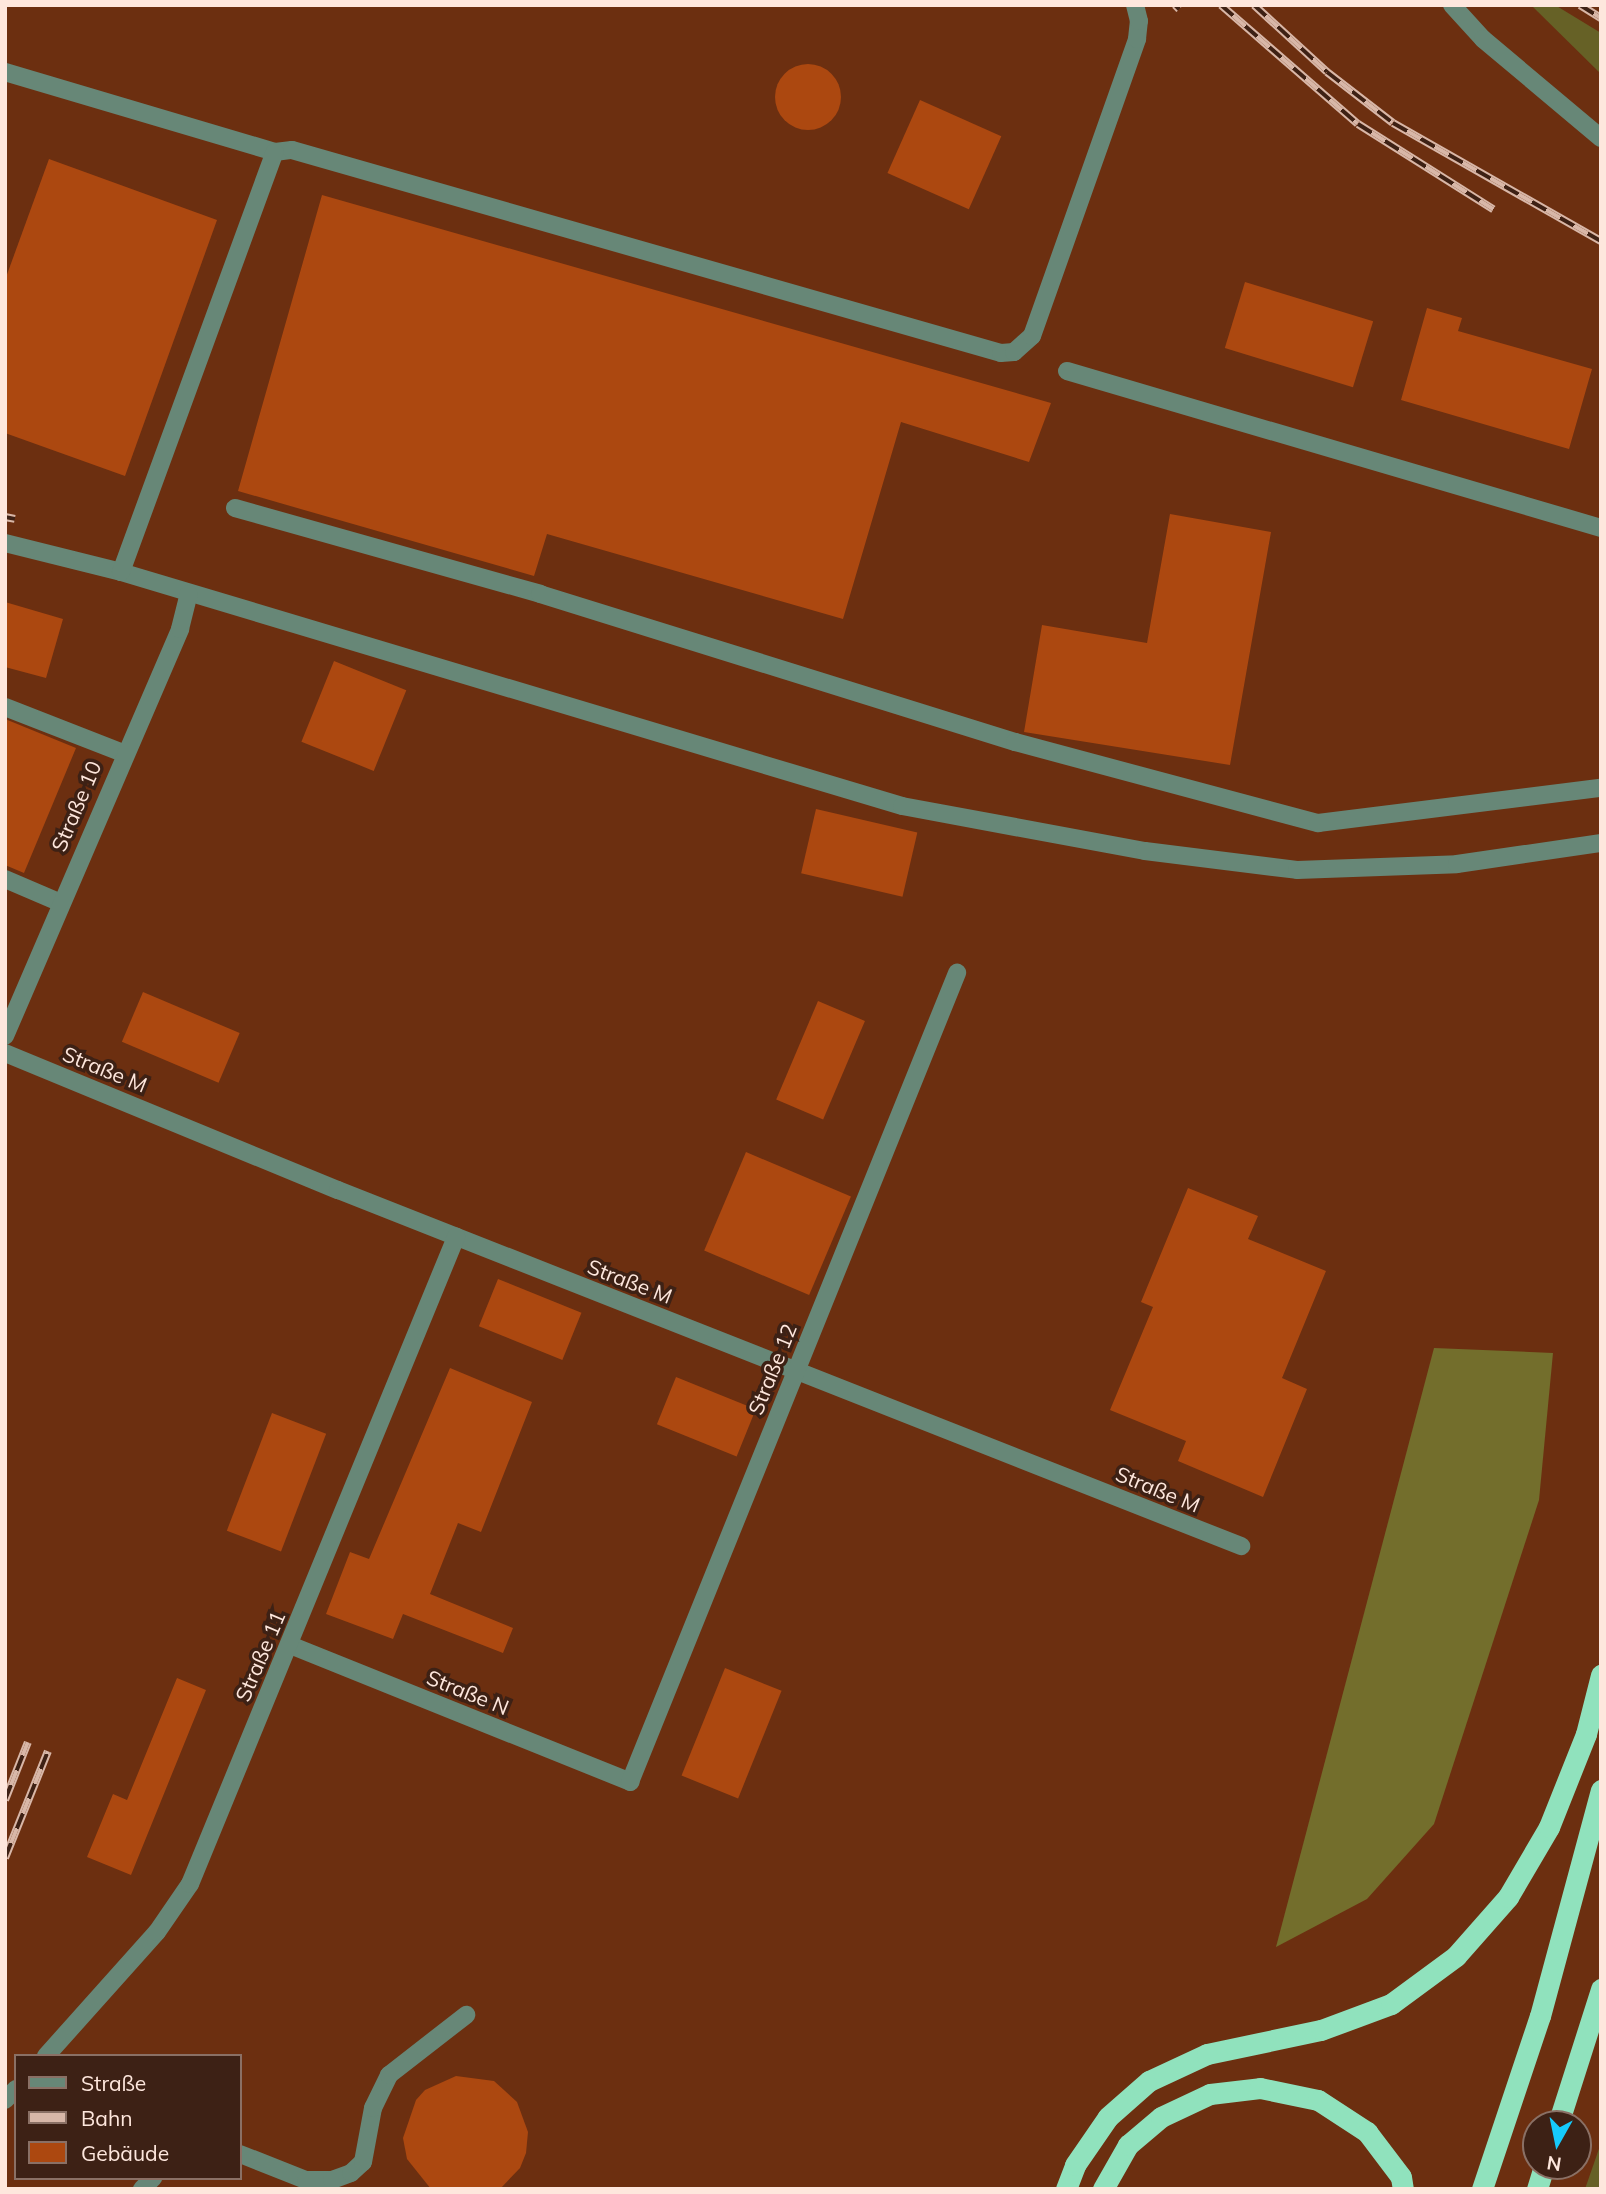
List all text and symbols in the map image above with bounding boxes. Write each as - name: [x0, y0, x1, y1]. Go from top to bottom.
- street label: Straße 10: [46, 757, 106, 855]
- street label: Straße M: [59, 1041, 151, 1097]
- street label: Straße M: [584, 1253, 676, 1309]
- street label: Straße 12: [742, 1320, 802, 1418]
- street label: Straße M: [1112, 1461, 1204, 1517]
- street label: Straße 11: [230, 1607, 290, 1705]
- street label: Straße N: [423, 1664, 513, 1720]
- legend: [14, 2054, 242, 2180]
- text: Straße: [81, 2070, 146, 2096]
- text: Bahn: [81, 2105, 133, 2131]
- north arrow: [1522, 2110, 1592, 2180]
- text: Gebäude: [81, 2140, 169, 2166]
- text: N: [1545, 2151, 1563, 2177]

